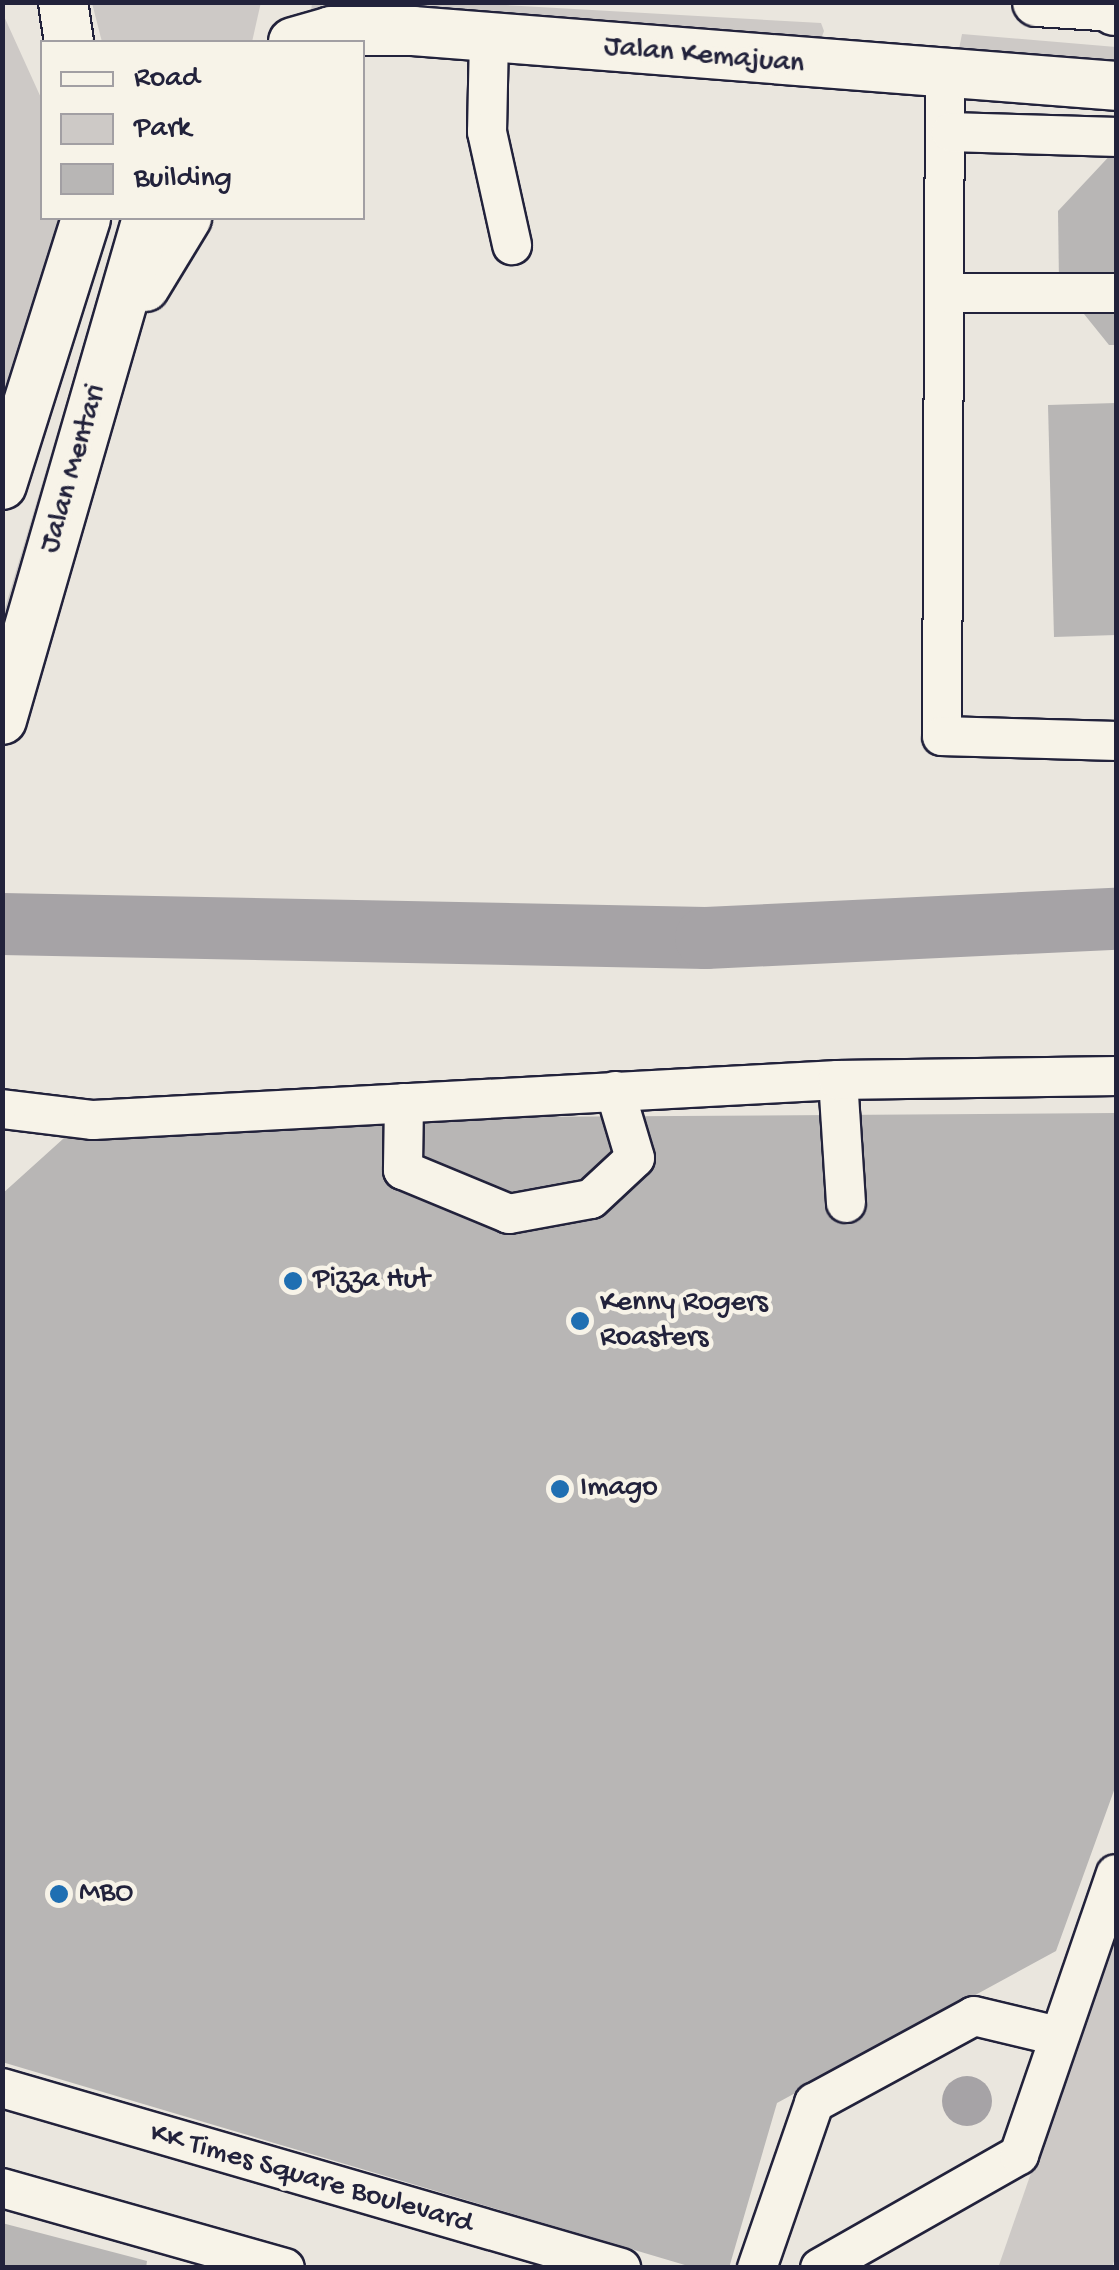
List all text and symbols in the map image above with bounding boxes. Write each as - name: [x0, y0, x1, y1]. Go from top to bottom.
- street label: Jalan Kemajuan: [602, 30, 806, 84]
- legend: [40, 40, 365, 220]
- text: Road: [134, 62, 200, 97]
- text: Park: [134, 112, 191, 147]
- text: Building: [134, 162, 232, 197]
- street label: Jalan Mentari: [34, 381, 116, 557]
- place label: Pizza Hut: [313, 1263, 430, 1299]
- marker: Pizza Hut: [282, 1270, 304, 1292]
- place label: Kenny Rogers Roasters: [600, 1286, 768, 1356]
- marker: Kenny Rogers Roasters: [569, 1310, 591, 1332]
- place label: Imago: [580, 1471, 658, 1507]
- marker: Imago: [549, 1478, 571, 1500]
- place label: MBO: [79, 1876, 133, 1912]
- marker: MBO: [48, 1883, 70, 1905]
- street label: KK Times Square Boulevard: [145, 2117, 477, 2243]

